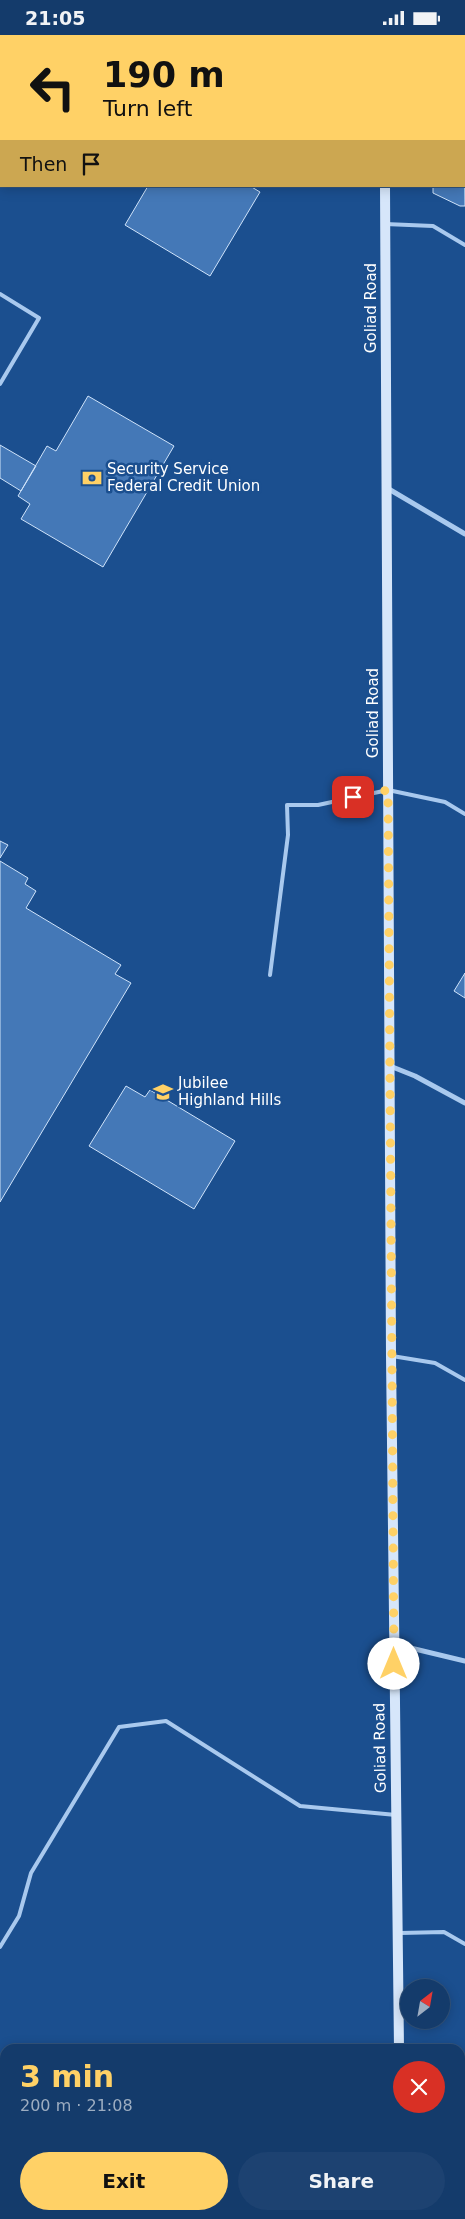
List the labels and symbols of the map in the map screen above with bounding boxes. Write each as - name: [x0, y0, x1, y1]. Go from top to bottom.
- street label: Goliad Road: [362, 263, 380, 353]
- place label: Security Service Federal Credit Union: [107, 460, 260, 495]
- bank icon: Security Service Federal Credit Union: [81, 467, 103, 489]
- street label: Goliad Road: [364, 668, 382, 758]
- pin: [332, 776, 374, 818]
- place label: Jubilee Highland Hills: [177, 1074, 281, 1109]
- school or university icon: Jubilee Highland Hills: [152, 1081, 174, 1103]
- position arrow: [367, 1637, 419, 1689]
- street label: Goliad Road: [370, 1703, 390, 1793]
- north arrow: [400, 1979, 450, 2029]

